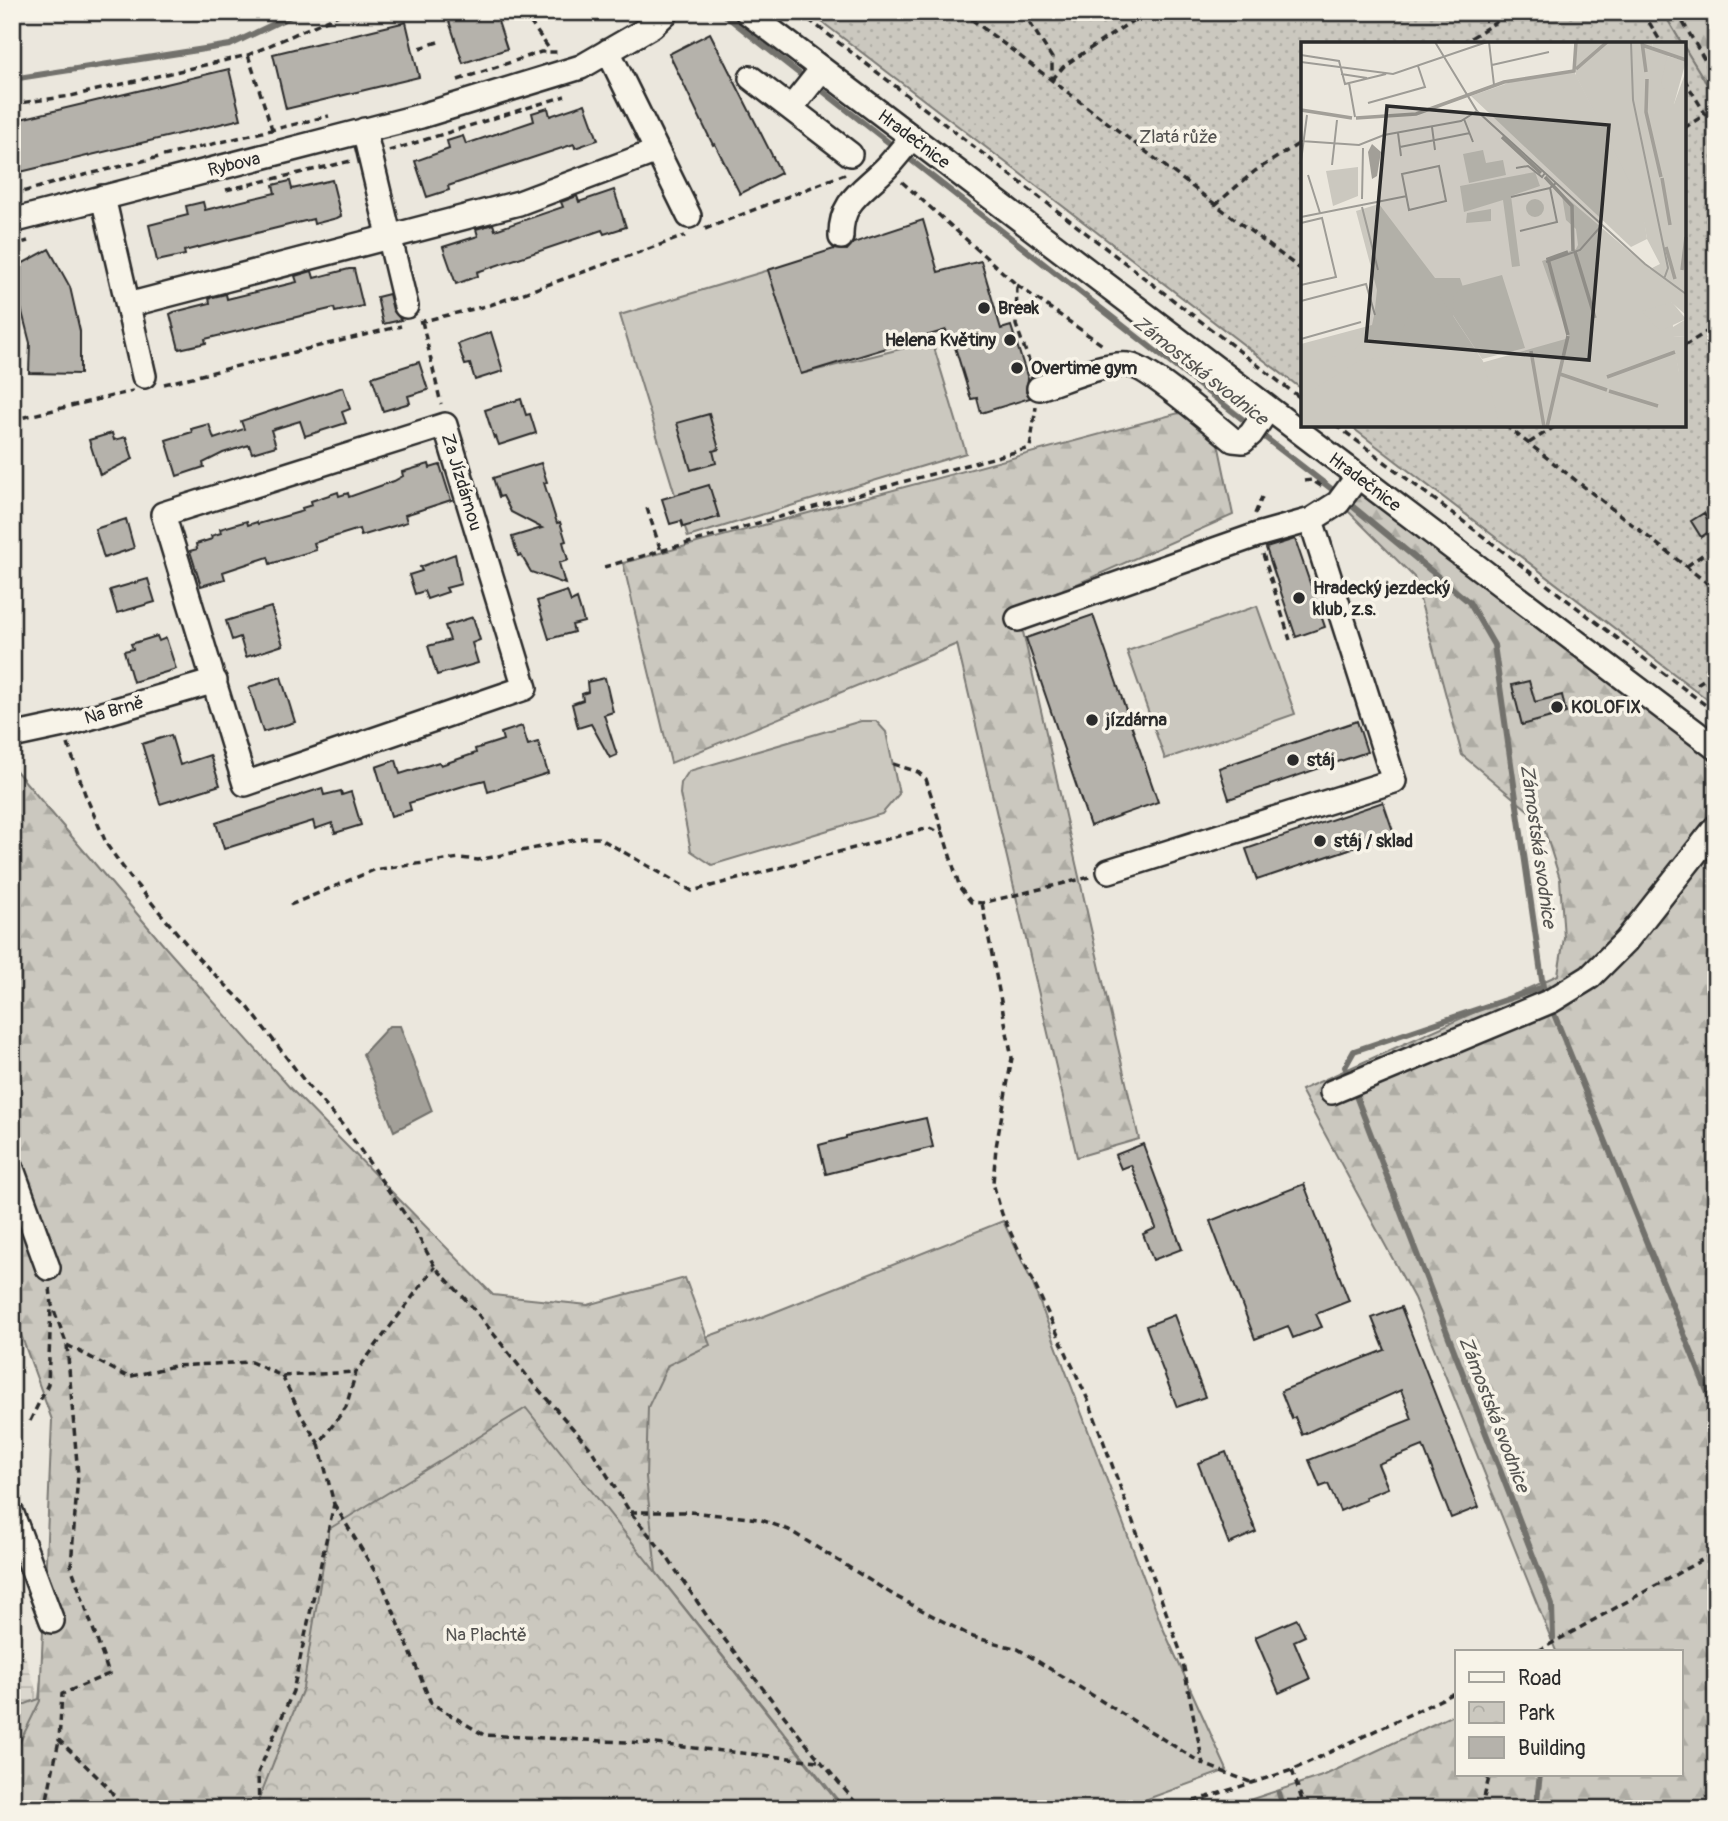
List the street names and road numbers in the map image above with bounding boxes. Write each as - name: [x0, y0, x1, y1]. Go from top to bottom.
- street label: Hradečnice: [873, 105, 955, 174]
- street label: Rybova: [206, 147, 263, 182]
- street label: Za Jízdárnou: [436, 431, 487, 534]
- street label: Hradečnice: [1324, 448, 1406, 517]
- street label: Na Brně: [82, 691, 147, 730]

